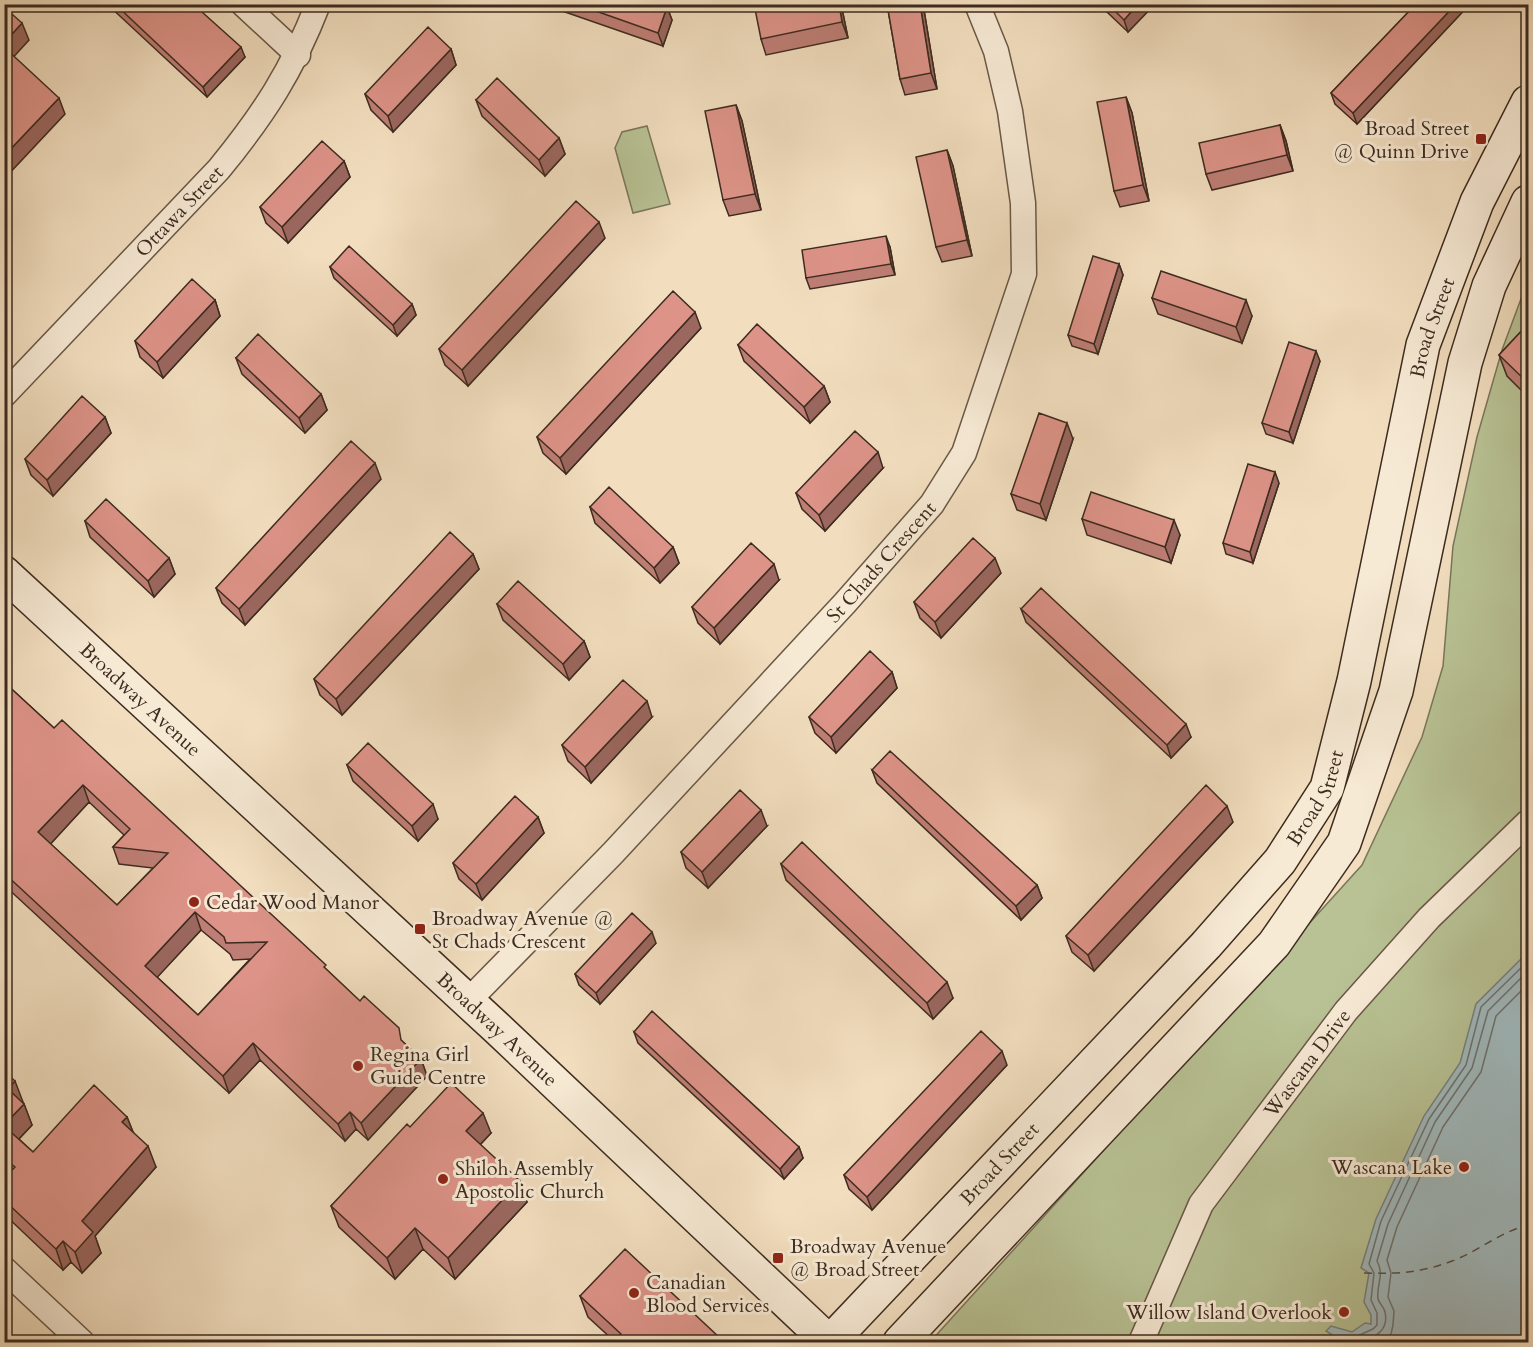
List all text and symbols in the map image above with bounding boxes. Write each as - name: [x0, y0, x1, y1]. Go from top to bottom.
- place label: Broad Street @ Quinn Drive: [1334, 115, 1470, 165]
- marker: Broad Street @ Quinn Drive: [1474, 132, 1488, 146]
- street label: Ottawa Street: [129, 159, 230, 263]
- street label: Broad Street: [1404, 273, 1462, 380]
- street label: St Chads Crescent: [820, 495, 943, 629]
- street label: Broadway Avenue: [74, 637, 207, 763]
- street label: Broad Street: [1280, 747, 1350, 851]
- place label: Cedar Wood Manor: [206, 889, 380, 916]
- marker: Cedar Wood Manor: [187, 895, 201, 909]
- place label: Broadway Avenue @ St Chads Crescent: [432, 905, 613, 955]
- marker: Broadway Avenue @ St Chads Crescent: [413, 922, 427, 936]
- street label: Broadway Avenue: [431, 966, 564, 1093]
- street label: Wascana Drive: [1257, 1003, 1357, 1124]
- place label: Regina Girl Guide Centre: [370, 1041, 486, 1091]
- marker: Regina Girl Guide Centre: [351, 1059, 365, 1073]
- street label: Broad Street: [954, 1116, 1046, 1211]
- place label: Wascana Lake: [1330, 1154, 1452, 1181]
- place label: Shiloh Assembly Apostolic Church: [455, 1155, 604, 1205]
- marker: Wascana Lake: [1457, 1160, 1471, 1174]
- marker: Shiloh Assembly Apostolic Church: [436, 1172, 450, 1186]
- place label: Broadway Avenue @ Broad Street: [790, 1233, 946, 1283]
- marker: Broadway Avenue @ Broad Street: [771, 1251, 785, 1265]
- place label: Canadian Blood Services: [646, 1269, 769, 1319]
- marker: Canadian Blood Services: [627, 1286, 641, 1300]
- place label: Willow Island Overlook: [1125, 1299, 1332, 1326]
- marker: Willow Island Overlook: [1337, 1305, 1351, 1319]

